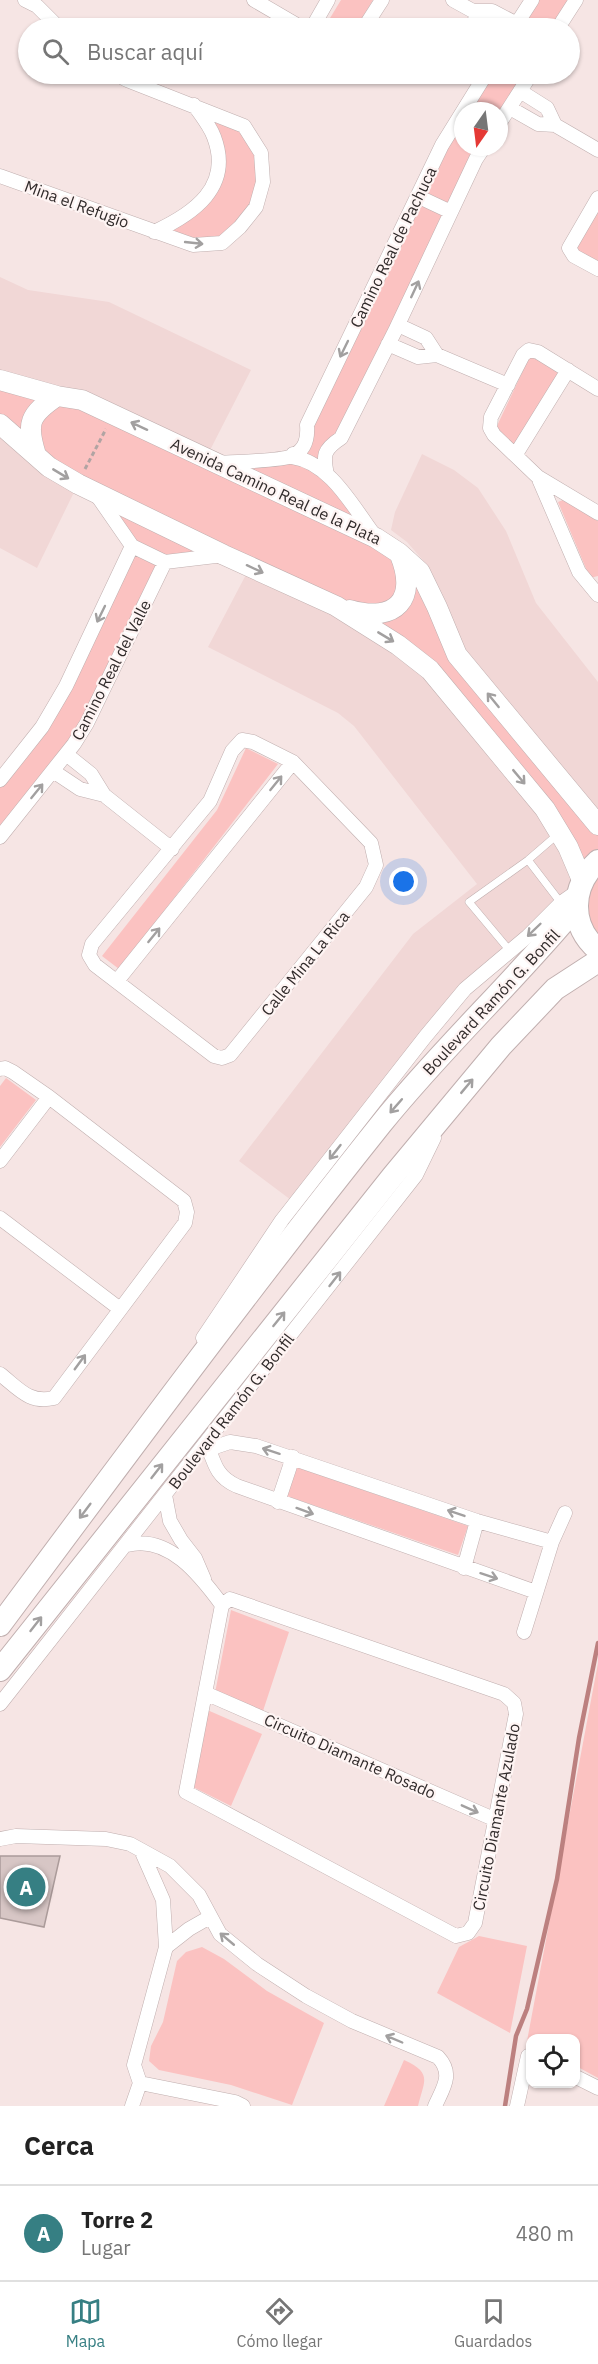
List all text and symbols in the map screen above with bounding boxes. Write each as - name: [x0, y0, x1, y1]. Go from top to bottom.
- search box: [18, 18, 580, 84]
- icon: search: [39, 35, 72, 68]
- text: Buscar aquí: [87, 37, 203, 66]
- north arrow: [454, 102, 508, 156]
- street label: Camino Real de Pachuca: [345, 163, 441, 331]
- street label: Mina el Refugio: [22, 176, 132, 232]
- one-way arrow: [183, 238, 203, 249]
- one-way arrow: [409, 281, 421, 299]
- one-way arrow: [337, 340, 349, 358]
- one-way arrow: [130, 420, 148, 432]
- street label: Avenida Camino Real de la Plata: [167, 433, 385, 549]
- one-way arrow: [52, 468, 69, 480]
- one-way arrow: [246, 565, 264, 576]
- street label: Camino Real del Valle: [67, 596, 155, 744]
- one-way arrow: [94, 604, 106, 622]
- one-way arrow: [377, 632, 394, 644]
- one-way arrow: [487, 692, 500, 708]
- one-way arrow: [513, 769, 526, 785]
- one-way arrow: [269, 775, 282, 791]
- one-way arrow: [30, 784, 43, 800]
- your location: [389, 867, 418, 896]
- street label: Calle Mina La Rica: [257, 906, 354, 1020]
- one-way arrow: [527, 922, 542, 937]
- street label: Boulevard Ramón G. Bonfil: [418, 925, 564, 1079]
- one-way arrow: [147, 928, 160, 944]
- one-way arrow: [460, 1079, 474, 1094]
- one-way arrow: [389, 1098, 403, 1113]
- one-way arrow: [328, 1144, 341, 1160]
- one-way arrow: [328, 1271, 341, 1287]
- one-way arrow: [272, 1311, 285, 1327]
- street label: Boulevard Ramón G. Bonfil: [164, 1329, 298, 1493]
- one-way arrow: [74, 1355, 87, 1371]
- one-way arrow: [262, 1444, 281, 1455]
- one-way arrow: [150, 1463, 163, 1479]
- one-way arrow: [79, 1502, 92, 1518]
- one-way arrow: [295, 1507, 314, 1518]
- one-way arrow: [447, 1507, 466, 1518]
- one-way arrow: [479, 1572, 498, 1583]
- one-way arrow: [30, 1617, 43, 1633]
- street label: Circuito Diamante Rosado: [261, 1709, 439, 1803]
- street label: Circuito Diamante Azulado: [468, 1722, 524, 1912]
- one-way arrow: [461, 1803, 479, 1815]
- pin: A: [6, 1864, 46, 1910]
- one-way arrow: [220, 1932, 235, 1946]
- one-way arrow: [385, 2033, 404, 2044]
- map controls: [526, 2034, 580, 2088]
- button: locate: [526, 2034, 580, 2088]
- text: Cerca: [24, 2128, 94, 2162]
- text: Torre 2: [81, 2205, 153, 2234]
- text: A: [37, 2220, 50, 2247]
- text: 480 m: [516, 2220, 574, 2247]
- text: Lugar: [81, 2234, 131, 2261]
- tab: Mapa: [66, 2295, 105, 2351]
- tab: Cómo llegar: [237, 2295, 322, 2351]
- tab: Guardados: [454, 2295, 532, 2351]

